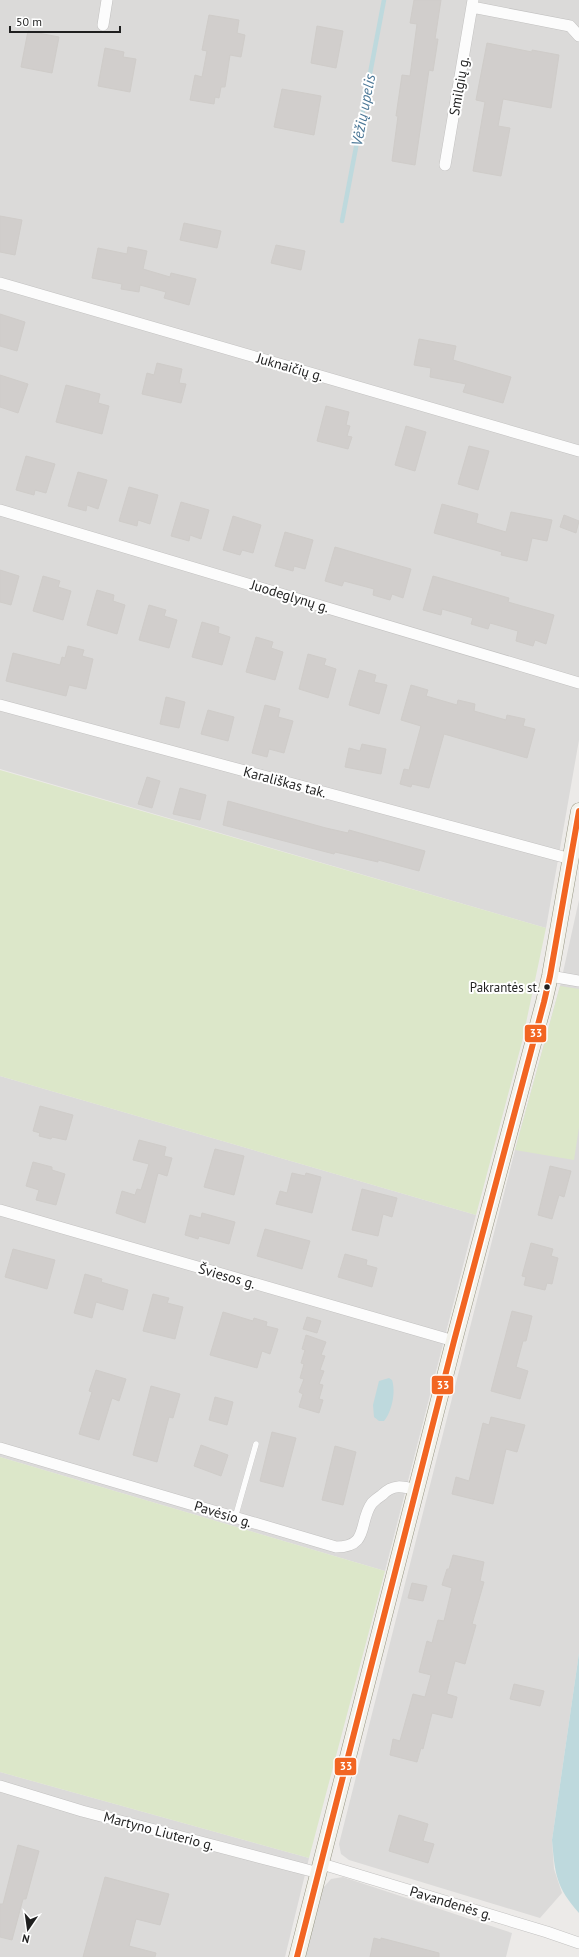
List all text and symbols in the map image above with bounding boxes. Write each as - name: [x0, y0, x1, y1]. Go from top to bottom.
- scale bar: [10, 8, 120, 34]
- text: 50 m: [16, 14, 42, 29]
- street label: Smilgių g.: [445, 55, 473, 117]
- water label: Vėžių upelis: [347, 73, 379, 147]
- street label: Juknaičių g.: [254, 349, 325, 385]
- street label: Juodeglynų g.: [248, 575, 331, 616]
- street label: Karališkas tak.: [242, 762, 328, 802]
- place label: Pakrantės st.: [470, 979, 540, 996]
- marker: Pakrantės st.: [542, 982, 552, 992]
- line badge: 33: [524, 1024, 547, 1043]
- text: 33: [530, 1026, 542, 1040]
- street label: Šviesos g.: [196, 1259, 258, 1293]
- line badge: 33: [431, 1375, 454, 1395]
- text: 33: [437, 1378, 449, 1392]
- street label: Pavėsio g.: [192, 1497, 254, 1531]
- line badge: 33: [334, 1757, 357, 1776]
- text: 33: [340, 1759, 352, 1773]
- street label: Martyno Liuterio g.: [102, 1808, 216, 1854]
- street label: Pavandenės g.: [408, 1882, 494, 1924]
- north arrow: [8, 1909, 48, 1949]
- text: N: [21, 1931, 31, 1946]

